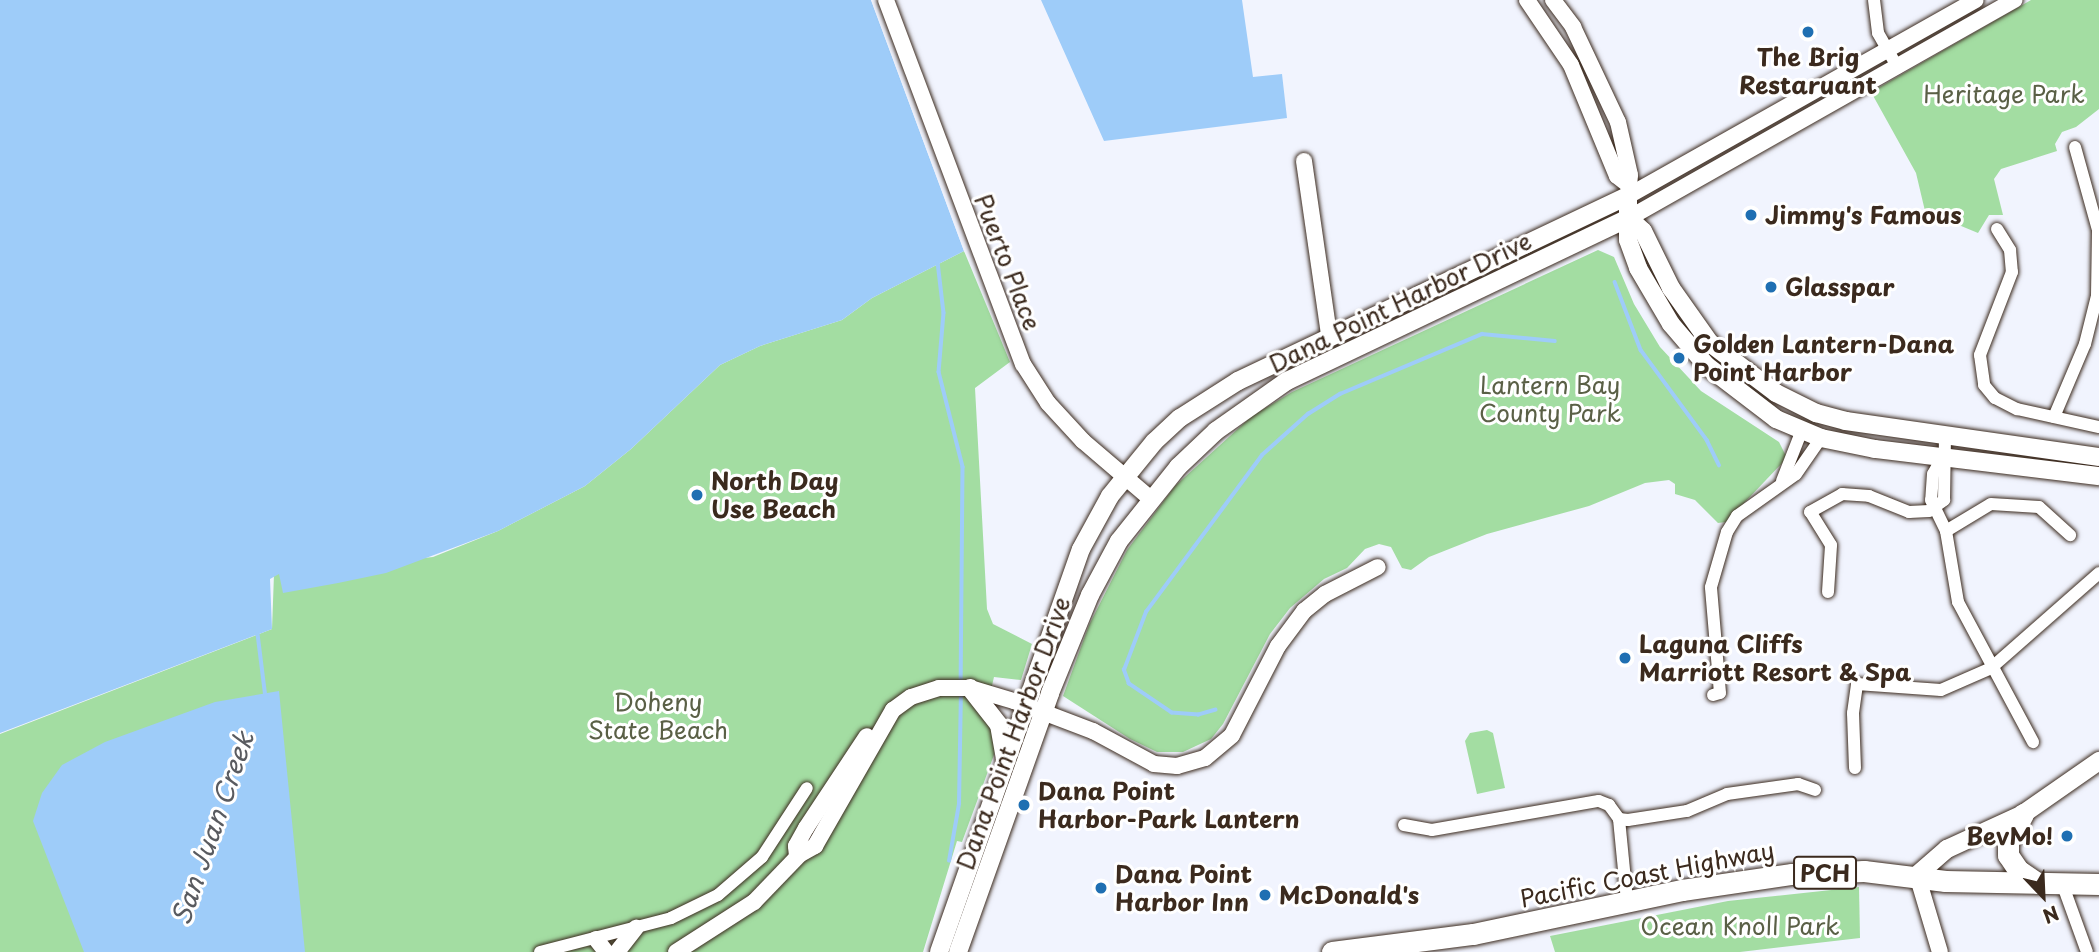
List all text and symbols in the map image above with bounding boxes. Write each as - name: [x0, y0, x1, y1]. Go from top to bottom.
- marker: The Brig Restaruant: [1800, 24, 1816, 40]
- place label: The Brig Restaruant: [1739, 43, 1877, 99]
- park label: Heritage Park: [1923, 80, 2085, 108]
- street label: Puerto Place: [968, 189, 1048, 335]
- place label: Jimmy's Famous: [1765, 201, 1963, 229]
- marker: Jimmy's Famous: [1743, 207, 1759, 223]
- street label: Dana Point Harbor Drive: [1264, 226, 1536, 378]
- place label: Glasspar: [1785, 273, 1895, 301]
- marker: Glasspar: [1763, 279, 1779, 295]
- place label: Golden Lantern-Dana Point Harbor: [1693, 330, 1956, 386]
- marker: Golden Lantern-Dana Point Harbor: [1671, 350, 1687, 366]
- park label: Lantern Bay County Park: [1478, 371, 1622, 427]
- place label: North Day Use Beach: [711, 467, 839, 523]
- marker: North Day Use Beach: [689, 487, 705, 503]
- street label: Dana Point Harbor Drive: [950, 592, 1076, 874]
- place label: Laguna Cliffs Marriott Resort & Spa: [1639, 630, 1913, 686]
- marker: Laguna Cliffs Marriott Resort & Spa: [1617, 650, 1633, 666]
- park label: Doheny State Beach: [588, 688, 728, 744]
- water label: San Juan Creek: [164, 727, 260, 929]
- place label: Dana Point Harbor-Park Lantern: [1038, 777, 1299, 833]
- marker: Dana Point Harbor-Park Lantern: [1016, 797, 1032, 813]
- place label: BevMo!: [1966, 822, 2053, 850]
- marker: BevMo!: [2059, 828, 2075, 844]
- street label: Pacific Coast Highway: [1517, 835, 1777, 913]
- road number: PCH: [1792, 853, 1858, 892]
- place label: Dana Point Harbor Inn: [1115, 860, 1252, 916]
- north arrow: [2008, 861, 2078, 931]
- marker: Dana Point Harbor Inn: [1093, 880, 1109, 896]
- place label: McDonald's: [1279, 881, 1419, 909]
- marker: McDonald's: [1257, 887, 1273, 903]
- text: N: [2039, 900, 2064, 931]
- park label: Ocean Knoll Park: [1640, 912, 1840, 940]

